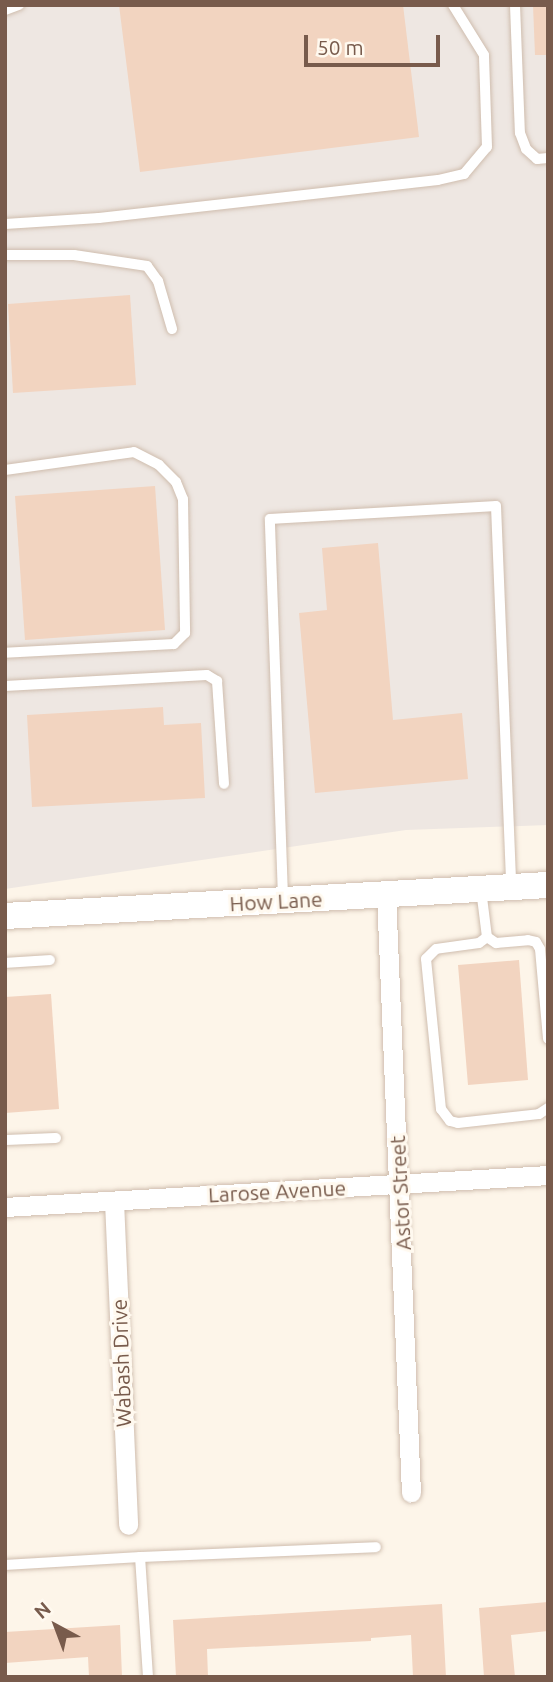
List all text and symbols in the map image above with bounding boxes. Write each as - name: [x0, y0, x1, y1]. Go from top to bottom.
- scale bar: [308, 21, 444, 65]
- text: 50 m: [317, 35, 364, 59]
- street label: How Lane: [229, 886, 323, 916]
- street label: Astor Street: [384, 1135, 416, 1251]
- street label: Larose Avenue: [207, 1175, 347, 1207]
- street label: Wabash Drive: [106, 1298, 136, 1428]
- north arrow: [21, 1591, 91, 1661]
- text: N: [30, 1597, 55, 1623]

